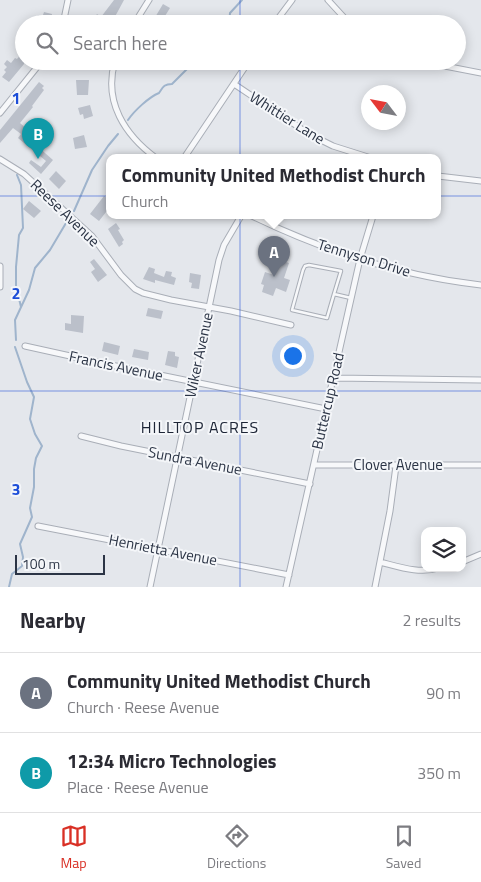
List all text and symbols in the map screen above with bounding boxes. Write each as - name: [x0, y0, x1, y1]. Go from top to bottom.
- search box: [15, 15, 466, 70]
- text: Search here: [73, 28, 167, 57]
- icon: search: [33, 29, 61, 57]
- street label: Whittier Lane: [245, 85, 329, 150]
- north arrow: [361, 85, 406, 130]
- text: 1: [12, 86, 20, 110]
- pin: B: [22, 118, 54, 159]
- popup: [106, 154, 441, 219]
- text: Community United Methodist Church: [122, 160, 425, 189]
- street label: Reese Avenue: [25, 173, 105, 252]
- text: Church: [122, 189, 168, 213]
- street label: Tennyson Drive: [315, 232, 414, 283]
- pin: A: [258, 236, 290, 277]
- text: 2: [12, 281, 20, 305]
- street label: Wiker Avenue: [178, 310, 219, 400]
- your location: [280, 343, 306, 369]
- street label: Francis Avenue: [67, 344, 165, 387]
- street label: Buttercup Road: [305, 350, 350, 451]
- district label: HILLTOP ACRES: [141, 415, 259, 439]
- street label: Sundra Avenue: [146, 440, 244, 481]
- street label: Clover Avenue: [353, 453, 443, 476]
- text: 3: [12, 477, 20, 501]
- map controls: [421, 527, 466, 572]
- button: layers: [421, 527, 466, 572]
- street label: Henrietta Avenue: [107, 528, 219, 571]
- scale bar: [15, 552, 105, 575]
- text: 100 m: [22, 553, 60, 574]
- text: Nearby: [20, 604, 85, 636]
- text: 2 results: [402, 608, 461, 632]
- text: Community United Methodist Church: [67, 666, 371, 695]
- text: A: [31, 681, 41, 705]
- text: 90 m: [426, 681, 461, 705]
- text: Church · Reese Avenue: [67, 695, 219, 719]
- text: 12:34 Micro Technologies: [67, 746, 277, 775]
- text: B: [31, 761, 41, 785]
- text: 350 m: [417, 761, 461, 785]
- text: Place · Reese Avenue: [67, 775, 209, 799]
- tab: Map: [60, 822, 88, 873]
- tab: Directions: [207, 822, 266, 873]
- tab: Saved: [386, 822, 421, 873]

